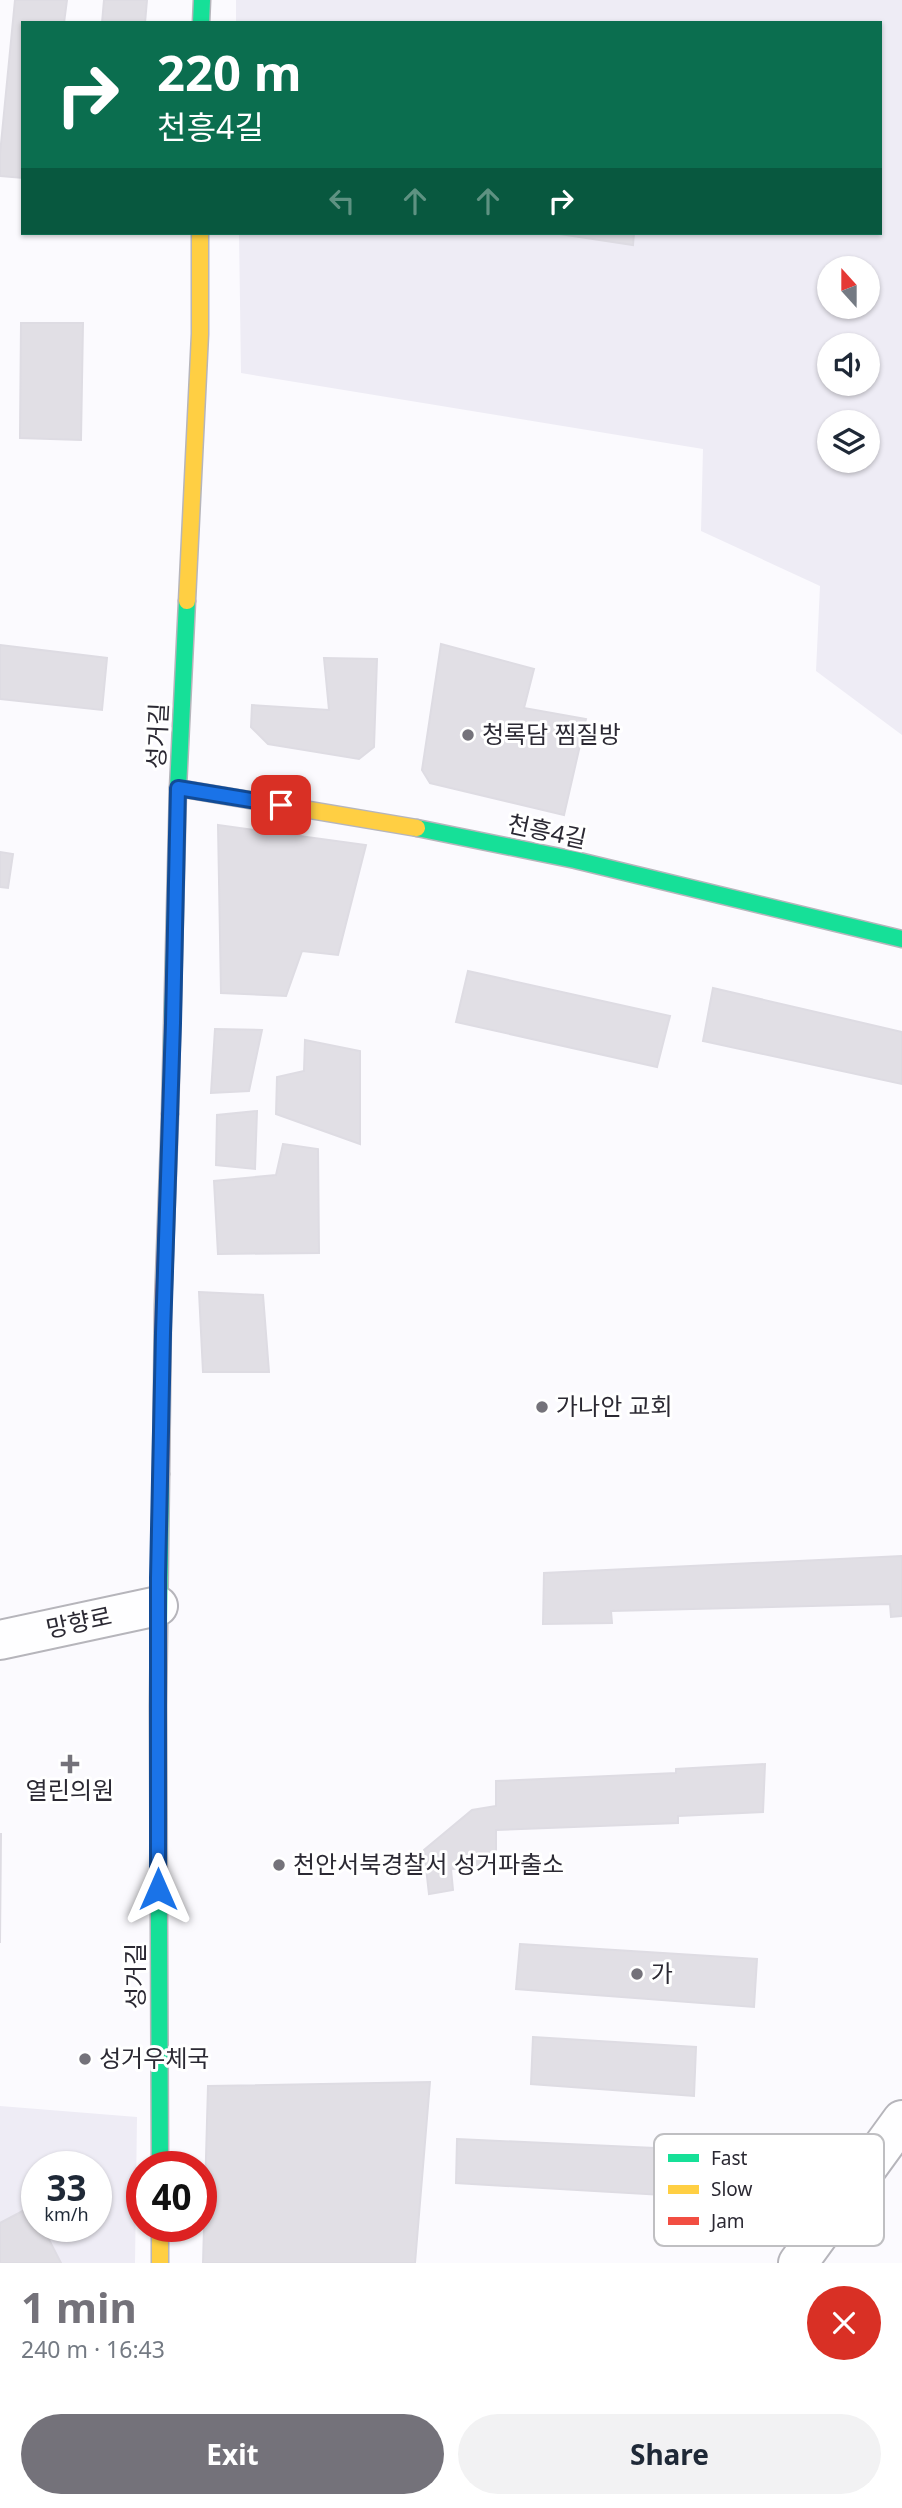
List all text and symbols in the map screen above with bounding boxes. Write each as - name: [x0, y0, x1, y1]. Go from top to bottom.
- text: 220 m: [157, 39, 302, 105]
- icon: right: [42, 49, 133, 140]
- text: 천흥4길: [157, 105, 264, 148]
- icon: left: [323, 182, 361, 220]
- icon: ahead: [396, 182, 434, 220]
- icon: ahead: [469, 182, 507, 220]
- icon: right: [542, 182, 580, 220]
- north arrow: [817, 256, 880, 318]
- map controls: [817, 256, 880, 473]
- button: sound: [817, 333, 880, 396]
- button: layers: [817, 410, 880, 473]
- street label: 성거길: [138, 702, 175, 770]
- place label: 청록담 찜질방: [482, 717, 621, 750]
- marker: 청록담 찜질방: [460, 727, 476, 743]
- pin: [251, 775, 311, 835]
- icon: arrive: [262, 786, 300, 824]
- street label: 천흥4길: [505, 806, 590, 855]
- place label: 가나안 교회: [556, 1389, 673, 1422]
- marker: 가나안 교회: [534, 1399, 550, 1415]
- street label: 망향로: [43, 1599, 115, 1645]
- marker: 열린의원: [60, 1754, 80, 1774]
- place label: 열린의원: [26, 1773, 114, 1806]
- place label: 천안서북경찰서 성거파출소: [293, 1847, 564, 1880]
- position arrow: [121, 1852, 195, 1926]
- marker: 천안서북경찰서 성거파출소: [271, 1857, 287, 1873]
- street label: 성거길: [118, 1943, 151, 2009]
- place label: 가: [651, 1956, 673, 1989]
- marker: 가: [629, 1966, 645, 1982]
- place label: 성거우체국: [99, 2041, 209, 2074]
- marker: 성거우체국: [77, 2051, 93, 2067]
- legend: [654, 2134, 884, 2246]
- text: Fast: [711, 2145, 748, 2171]
- speed limit sign: 40: [126, 2151, 217, 2242]
- text: 33: [46, 2164, 87, 2211]
- text: Slow: [711, 2176, 752, 2202]
- text: km/h: [44, 2202, 89, 2226]
- text: Jam: [709, 2208, 745, 2234]
- text: 1 min: [21, 2278, 137, 2335]
- button: close: [807, 2286, 881, 2360]
- text: 240 m · 16:43: [21, 2333, 165, 2365]
- button: Exit: [21, 2414, 444, 2494]
- button: Share: [458, 2414, 881, 2494]

